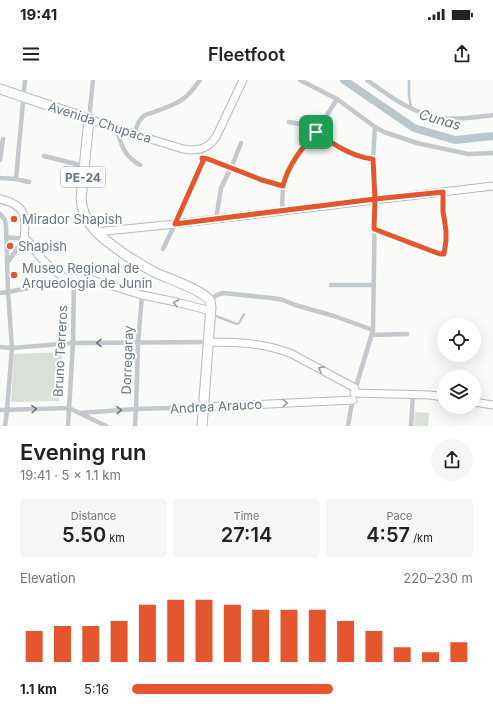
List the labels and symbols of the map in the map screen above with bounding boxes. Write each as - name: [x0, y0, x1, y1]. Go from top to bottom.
- street label: Avenida Chupaca: [46, 98, 154, 146]
- water label: Cunas: [417, 105, 463, 133]
- pin: [299, 115, 333, 149]
- road number: PE-24: [61, 167, 105, 187]
- place label: Mirador Shapish: [22, 211, 122, 227]
- marker: Mirador Shapish: [9, 214, 19, 224]
- place label: Shapish: [18, 238, 67, 254]
- marker: Shapish: [5, 241, 15, 251]
- place label: Museo Regional de Arqueología de Junín: [22, 260, 153, 291]
- marker: Museo Regional de Arqueología de Junín: [9, 270, 19, 280]
- one-way arrow: [173, 299, 180, 307]
- street label: Bruno Terreros: [50, 305, 70, 397]
- street label: Dorregaray: [118, 325, 136, 395]
- one-way arrow: [96, 339, 102, 347]
- one-way arrow: [318, 366, 325, 374]
- street label: Andrea Arauco: [170, 396, 263, 416]
- one-way arrow: [282, 398, 288, 407]
- one-way arrow: [31, 405, 37, 413]
- one-way arrow: [116, 406, 122, 415]

